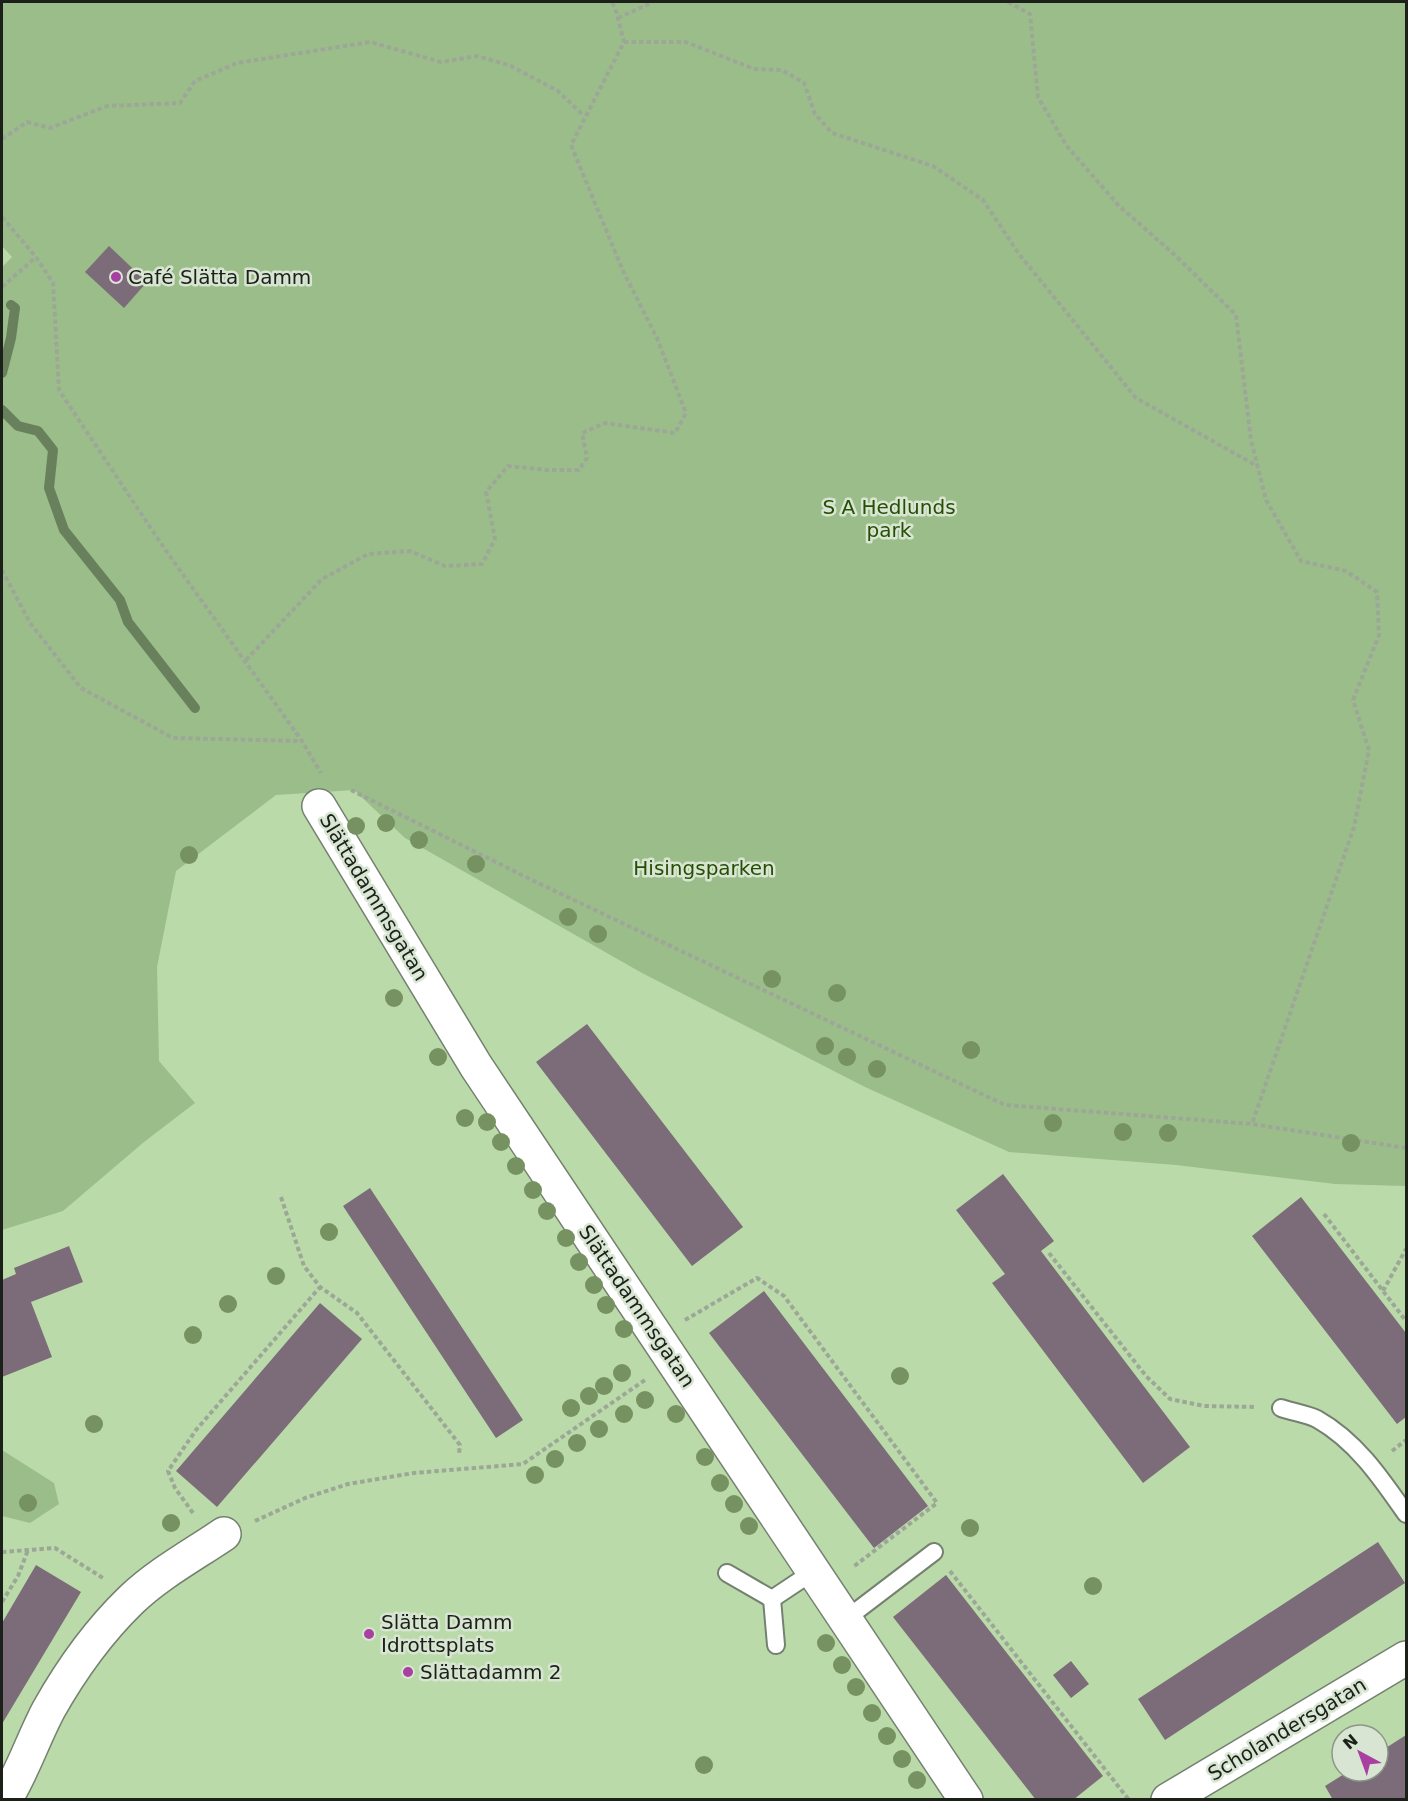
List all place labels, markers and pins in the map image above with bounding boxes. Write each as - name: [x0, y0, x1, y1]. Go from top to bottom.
- place label: Café Slätta Damm: [128, 265, 311, 289]
- marker: Café Slätta Damm: [109, 270, 123, 284]
- place label: Slätta Damm Idrottsplats: [381, 1610, 512, 1657]
- marker: Slätta Damm Idrottsplats: [362, 1627, 376, 1641]
- place label: Slättadamm 2: [420, 1660, 561, 1684]
- marker: Slättadamm 2: [401, 1665, 415, 1679]

